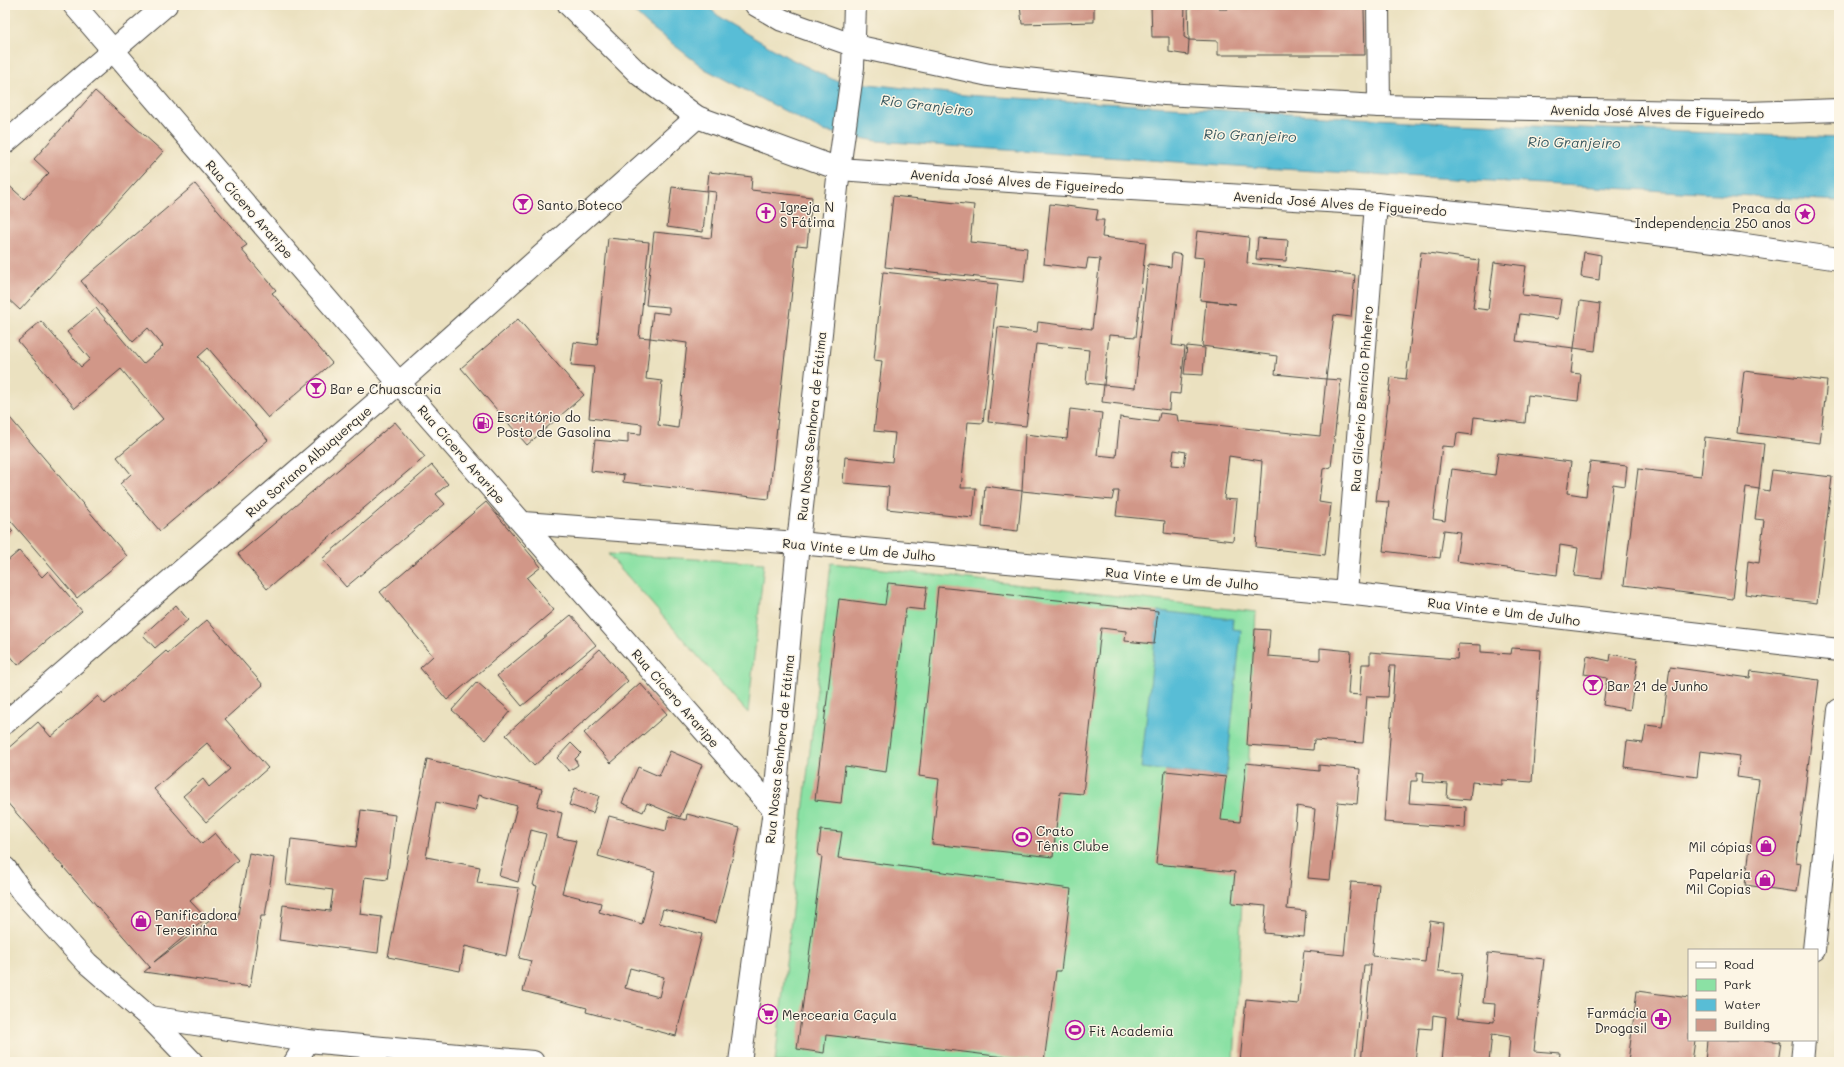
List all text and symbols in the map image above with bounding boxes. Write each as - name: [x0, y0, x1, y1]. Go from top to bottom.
- water label: Rio Granjeiro: [880, 90, 974, 120]
- street label: Avenida José Alves de Figueiredo: [1550, 101, 1765, 121]
- water label: Rio Granjeiro: [1203, 124, 1297, 146]
- water label: Rio Granjeiro: [1527, 132, 1621, 152]
- street label: Rua Cícero Araripe: [202, 156, 298, 262]
- street label: Avenida José Alves de Figueiredo: [910, 165, 1125, 197]
- street label: Avenida José Alves de Figueiredo: [1233, 187, 1448, 219]
- bar icon: Santo Boteco: [512, 193, 534, 215]
- place label: Santo Boteco: [537, 196, 622, 213]
- place label: Igreja N S Fátima: [780, 198, 835, 230]
- place label: Praca da Independencia 250 anos: [1635, 199, 1791, 231]
- church icon: Igreja N S Fátima: [755, 202, 777, 224]
- place icon: Praca da Independencia 250 anos: [1794, 203, 1816, 225]
- street label: Rua Glicério Benício Pinheiro: [1346, 305, 1376, 492]
- street label: Rua Nossa Senhora de Fátima: [793, 330, 829, 522]
- bar icon: Bar e Chuascaria: [305, 377, 327, 399]
- place label: Bar e Chuascaria: [330, 380, 442, 397]
- street label: Rua Cícero Araripe: [414, 401, 510, 507]
- street label: Rua Soriano Albuquerque: [241, 402, 375, 520]
- place label: Escritório do Posto de Gasolina: [497, 408, 611, 440]
- fuel station icon: Escritório do Posto de Gasolina: [472, 412, 494, 434]
- street label: Rua Vinte e Um de Julho: [782, 534, 937, 564]
- street label: Rua Vinte e Um de Julho: [1105, 563, 1260, 593]
- street label: Rua Vinte e Um de Julho: [1427, 593, 1582, 629]
- street label: Rua Cícero Araripe: [628, 645, 724, 751]
- street label: Rua Nossa Senhora de Fátima: [761, 653, 797, 845]
- bar icon: Bar 21 de Junho: [1582, 674, 1604, 696]
- place label: Bar 21 de Junho: [1607, 677, 1708, 694]
- place label: Crato Tênis Clube: [1036, 822, 1109, 854]
- sports icon: Crato Tênis Clube: [1011, 826, 1033, 848]
- shop icon: Mil cópias: [1755, 835, 1777, 857]
- place label: Mil cópias: [1688, 838, 1752, 855]
- place label: Papelaria Mil Copias: [1686, 865, 1751, 897]
- shop icon: Papelaria Mil Copias: [1754, 869, 1776, 891]
- place label: Panificadora Teresinha: [155, 906, 238, 938]
- shop icon: Panificadora Teresinha: [130, 910, 152, 932]
- legend: [1688, 949, 1818, 1041]
- text: Road: [1724, 956, 1754, 972]
- text: Park: [1724, 976, 1751, 992]
- text: Water: [1724, 996, 1761, 1012]
- supermarket icon: Mercearia Caçula: [757, 1003, 779, 1025]
- place label: Farmácia Drogasil: [1587, 1004, 1647, 1036]
- place label: Mercearia Caçula: [782, 1006, 897, 1023]
- pharmacy icon: Farmácia Drogasil: [1650, 1008, 1672, 1030]
- text: Building: [1724, 1016, 1770, 1032]
- sports icon: Fit Academia: [1064, 1019, 1086, 1041]
- place label: Fit Academia: [1089, 1022, 1174, 1039]

